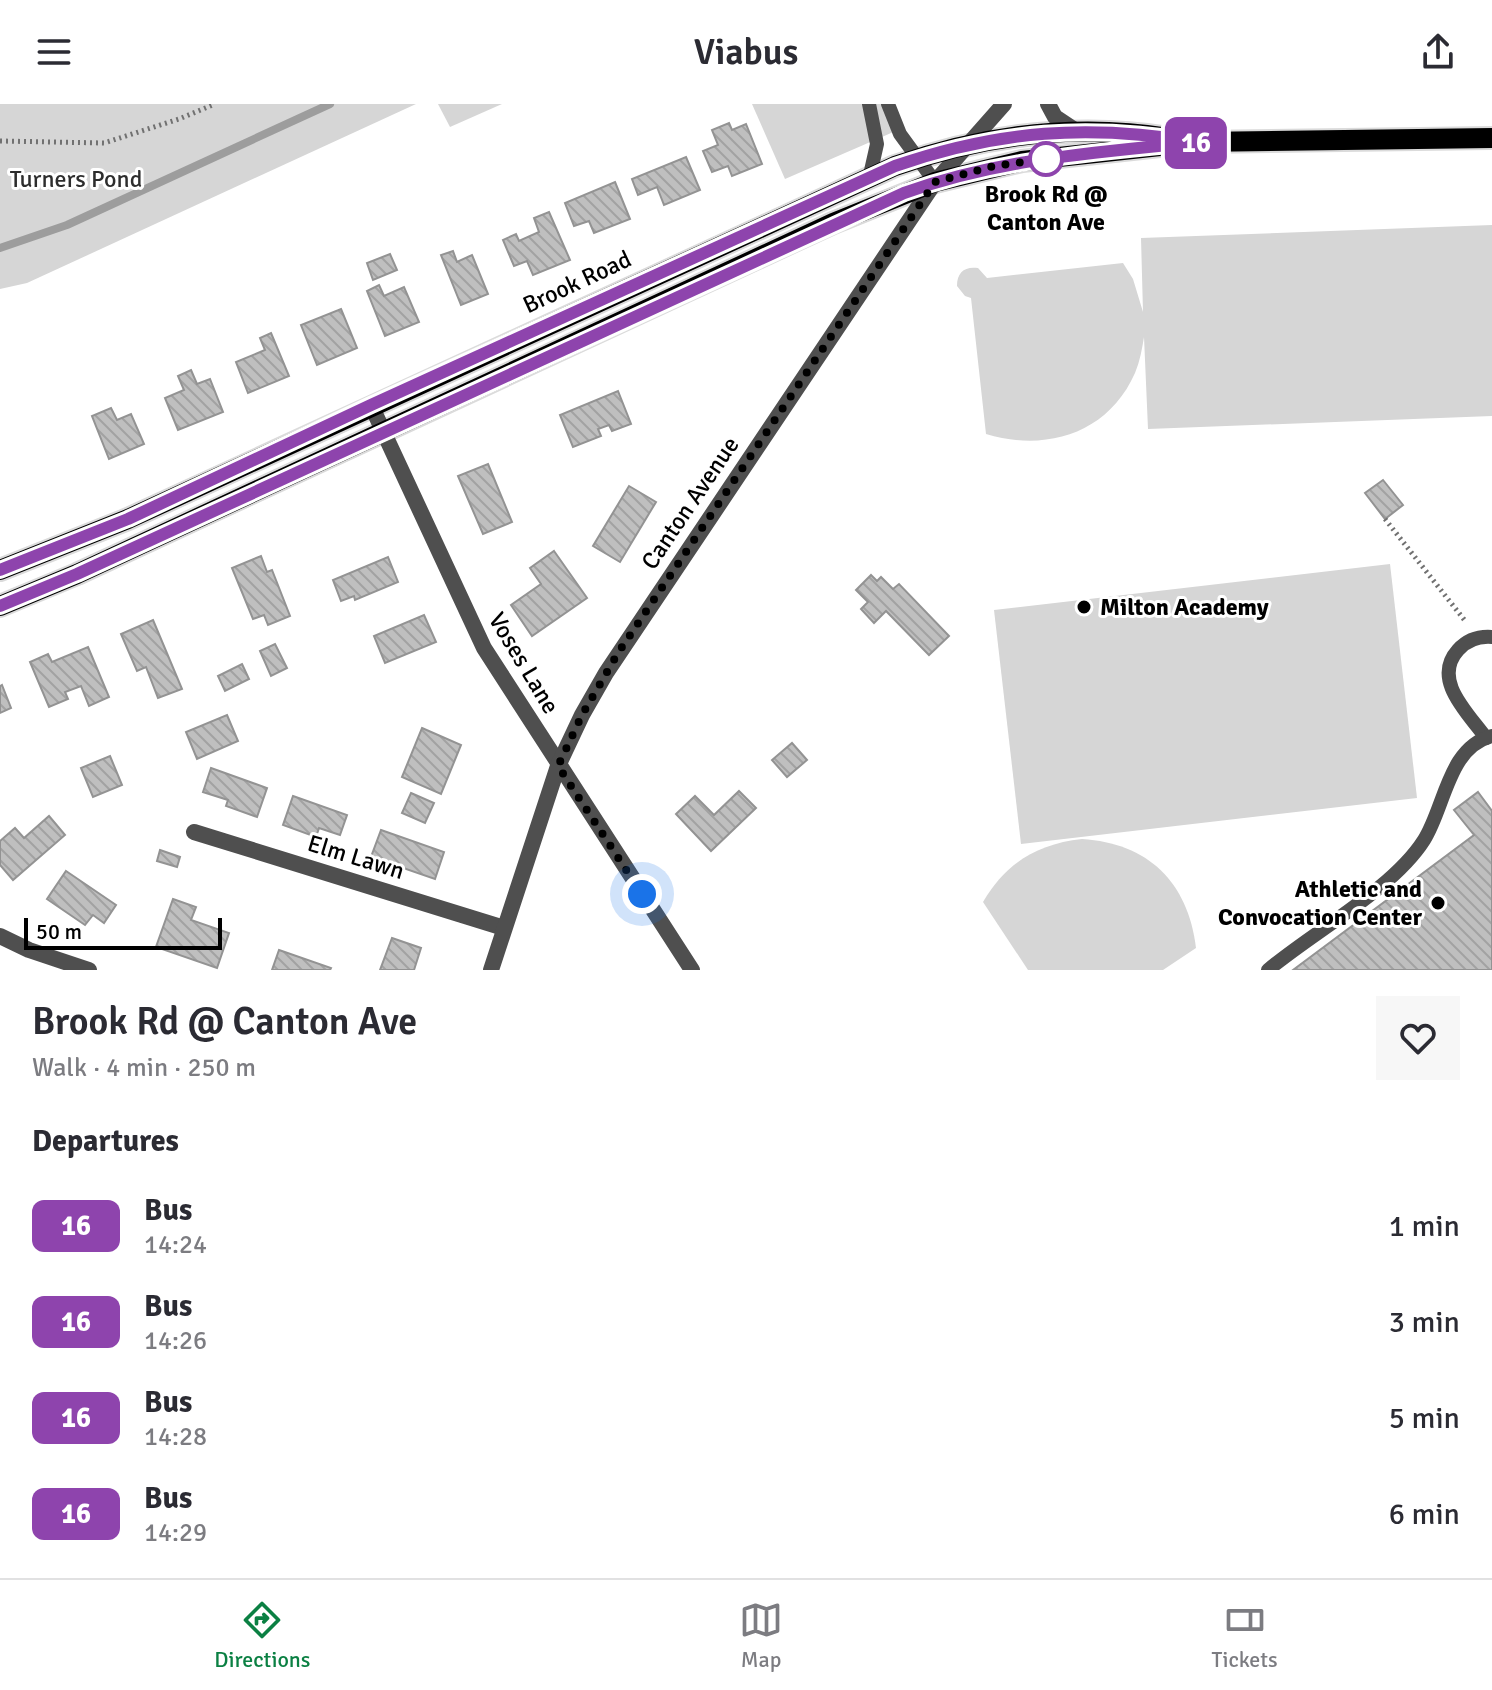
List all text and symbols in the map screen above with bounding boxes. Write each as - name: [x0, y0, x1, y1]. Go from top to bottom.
- icon: menu: [32, 30, 76, 74]
- text: Viabus: [694, 30, 798, 75]
- icon: share: [1416, 30, 1460, 74]
- line badge: 16: [1160, 117, 1232, 169]
- text: 16: [1181, 126, 1211, 160]
- marker: Brook Rd @ Canton Ave: [1029, 142, 1063, 176]
- park label: Turners Pond: [10, 164, 142, 194]
- place label: Brook Rd @ Canton Ave: [985, 179, 1107, 237]
- street label: Brook Road: [518, 244, 636, 320]
- street label: Canton Avenue: [635, 431, 745, 575]
- place label: Milton Academy: [1100, 592, 1269, 622]
- marker: Milton Academy: [1075, 598, 1093, 616]
- street label: Voses Lane: [482, 607, 566, 719]
- street label: Elm Lawn: [304, 828, 408, 886]
- your location: [622, 874, 662, 914]
- place label: Athletic and Convocation Center: [1218, 874, 1422, 932]
- marker: Athletic and Convocation Center: [1429, 894, 1447, 912]
- scale bar: [24, 914, 222, 950]
- text: 50 m: [36, 918, 82, 945]
- button: heart: [1376, 996, 1460, 1080]
- text: Brook Rd @ Canton Ave: [32, 998, 417, 1045]
- text: Walk · 4 min · 250 m: [32, 1052, 256, 1084]
- text: Departures: [32, 1123, 179, 1160]
- text: Bus: [144, 1192, 192, 1229]
- text: 1 min: [1389, 1208, 1460, 1245]
- text: 16: [61, 1209, 91, 1243]
- text: 14:24: [144, 1229, 207, 1261]
- text: Bus: [144, 1288, 192, 1325]
- text: 3 min: [1389, 1304, 1460, 1341]
- text: 16: [61, 1305, 91, 1339]
- text: 14:26: [144, 1325, 207, 1357]
- text: Bus: [144, 1384, 192, 1421]
- text: 5 min: [1389, 1400, 1460, 1437]
- text: 16: [61, 1401, 91, 1435]
- text: 14:28: [144, 1421, 207, 1453]
- text: Bus: [144, 1480, 192, 1517]
- text: 6 min: [1389, 1496, 1460, 1533]
- text: 16: [61, 1497, 91, 1531]
- text: 14:29: [144, 1517, 207, 1549]
- tab: Directions: [214, 1598, 310, 1673]
- tab: Map: [739, 1598, 783, 1673]
- tab: Tickets: [1212, 1598, 1278, 1673]

